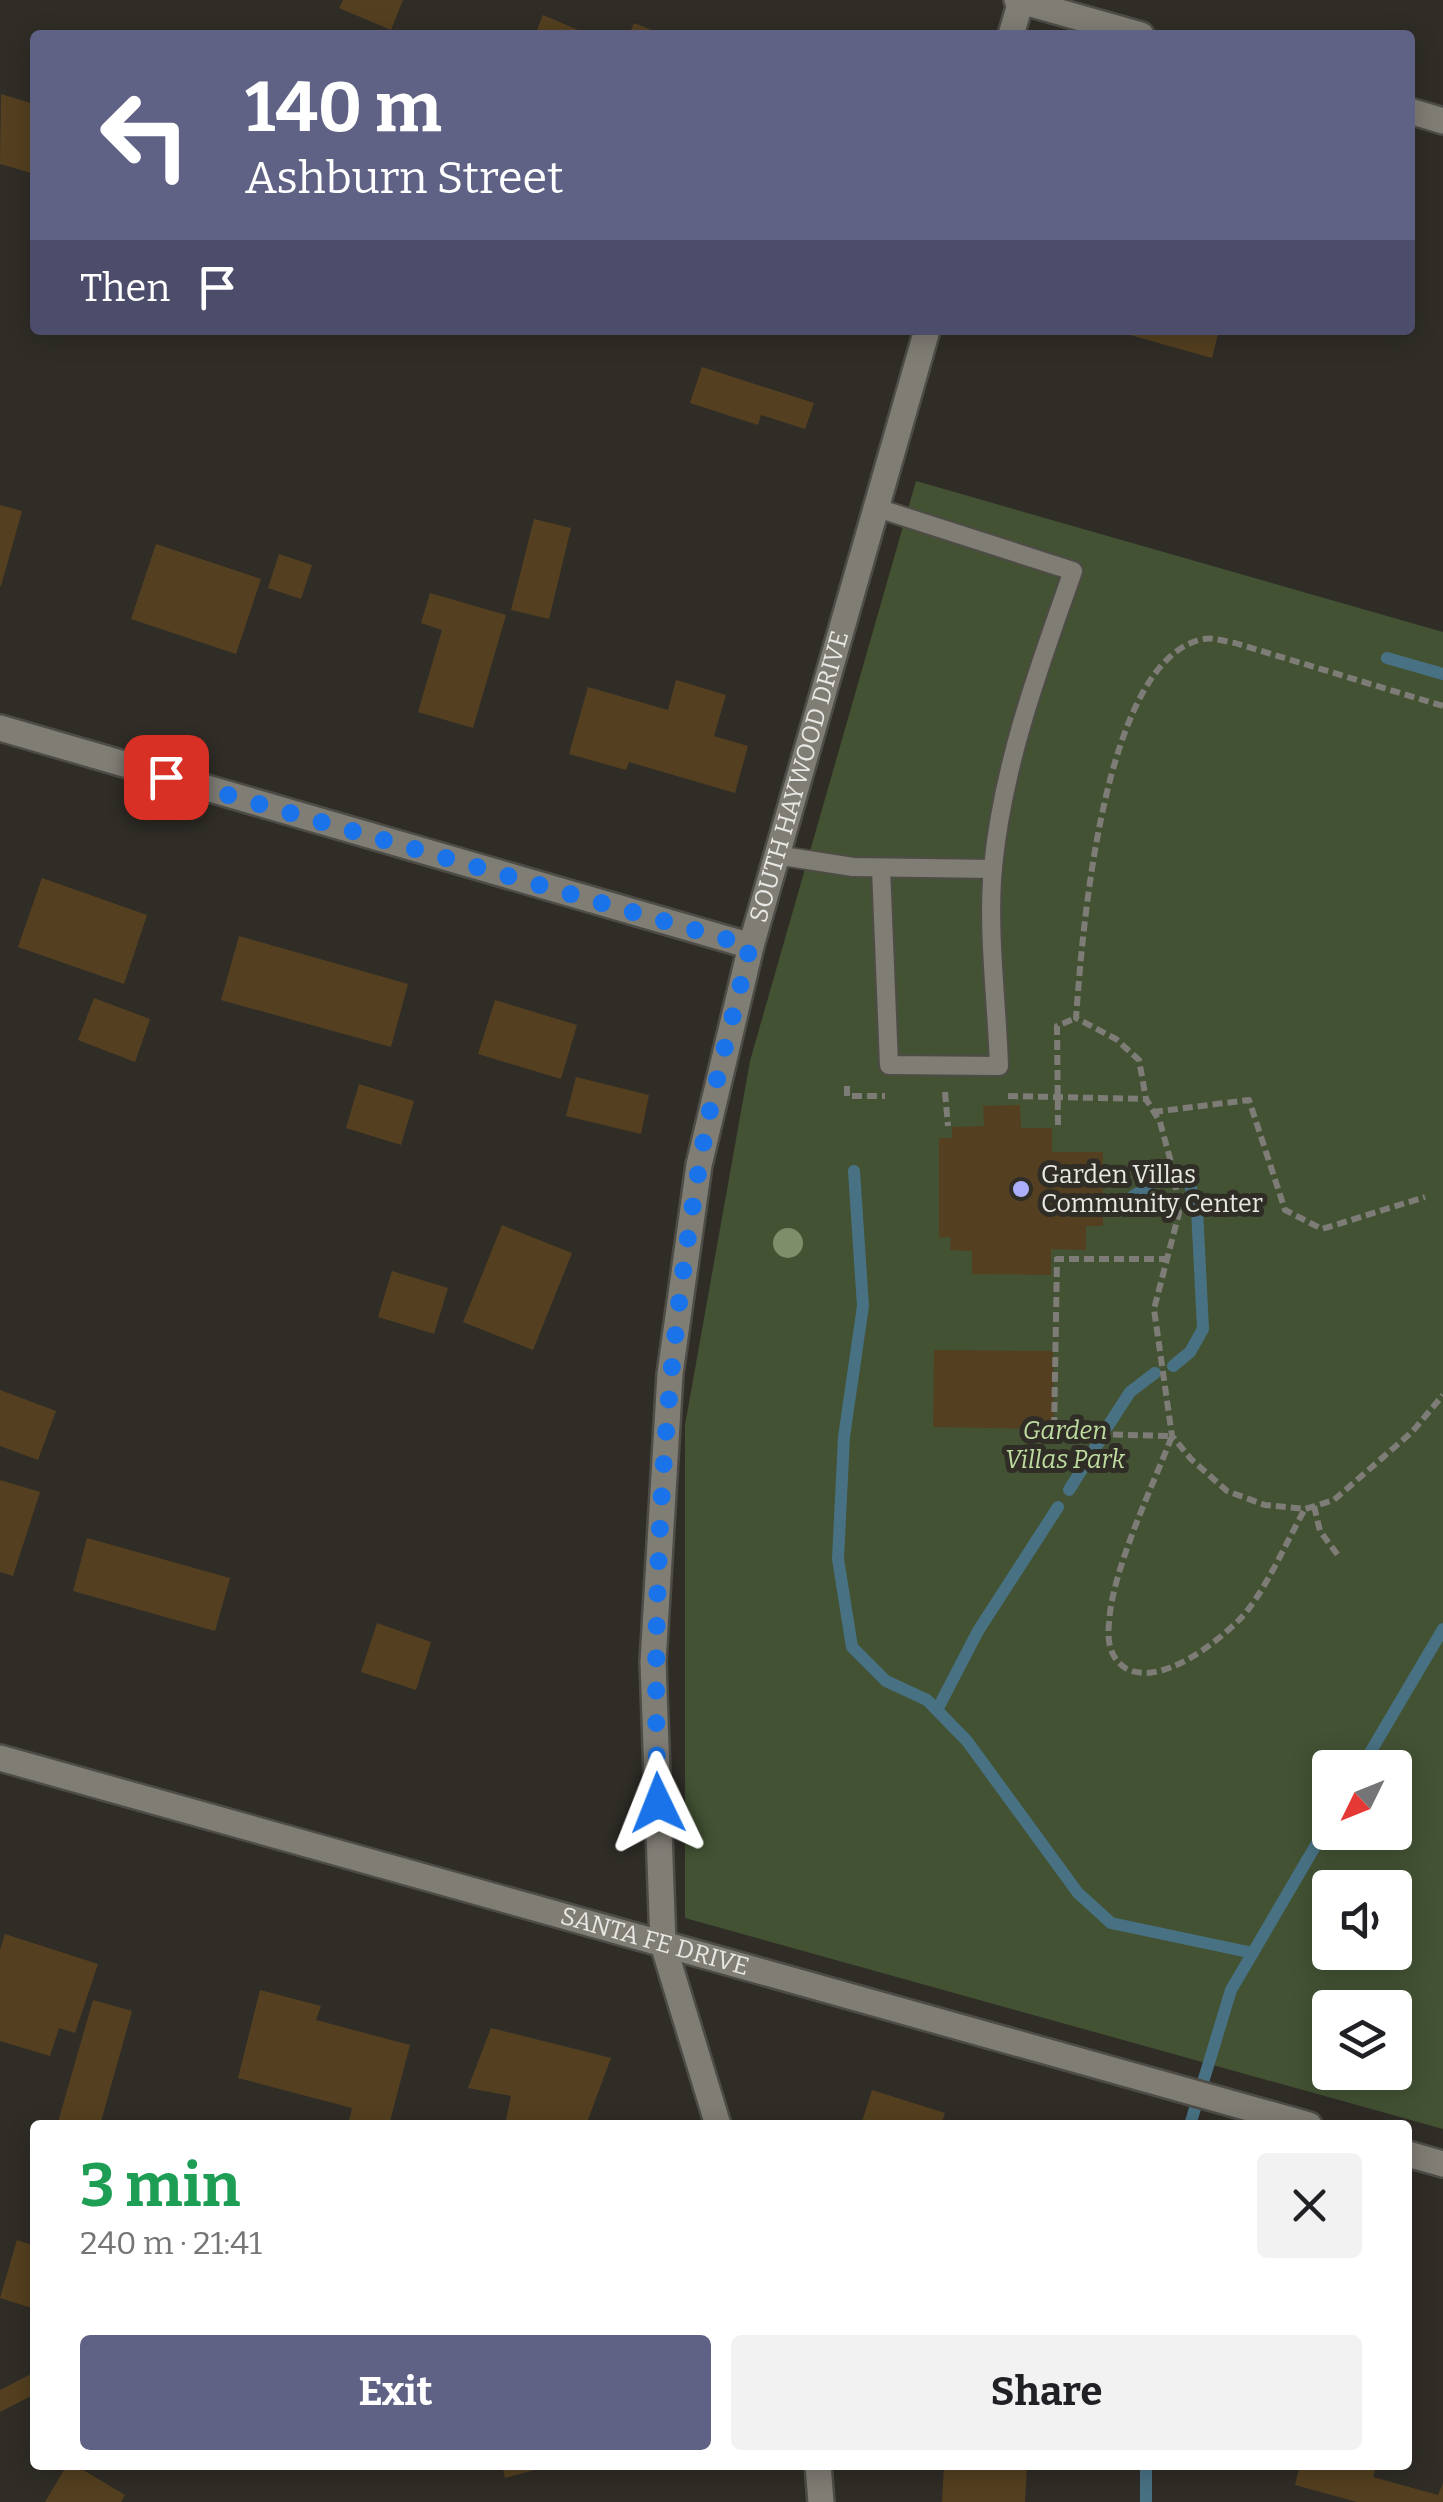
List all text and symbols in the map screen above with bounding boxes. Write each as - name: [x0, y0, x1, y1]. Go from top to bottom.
- text: 140 m: [245, 66, 442, 150]
- icon: left: [80, 70, 210, 200]
- text: Ashburn Street: [245, 151, 563, 205]
- icon: arrive: [190, 260, 245, 315]
- text: Then: [80, 265, 170, 311]
- street label: SOUTH HAYWOOD DRIVE: [744, 628, 855, 926]
- pin: [124, 735, 209, 820]
- icon: arrive: [139, 750, 194, 805]
- place label: Garden Villas Community Center: [1041, 1160, 1263, 1219]
- marker: Garden Villas Community Center: [1010, 1178, 1032, 1200]
- park label: Garden Villas Park: [1005, 1416, 1125, 1475]
- north arrow: [1312, 1750, 1412, 1850]
- map controls: [1312, 1750, 1412, 2090]
- position arrow: [606, 1751, 710, 1855]
- button: sound: [1312, 1870, 1412, 1970]
- street label: SANTA FE DRIVE: [557, 1901, 752, 1982]
- button: layers: [1312, 1990, 1412, 2090]
- text: 3 min: [80, 2150, 240, 2222]
- button: close: [1257, 2153, 1362, 2258]
- text: 240 m · 21:41: [80, 2224, 262, 2262]
- button: Exit: [80, 2335, 711, 2450]
- button: Share: [731, 2335, 1362, 2450]

